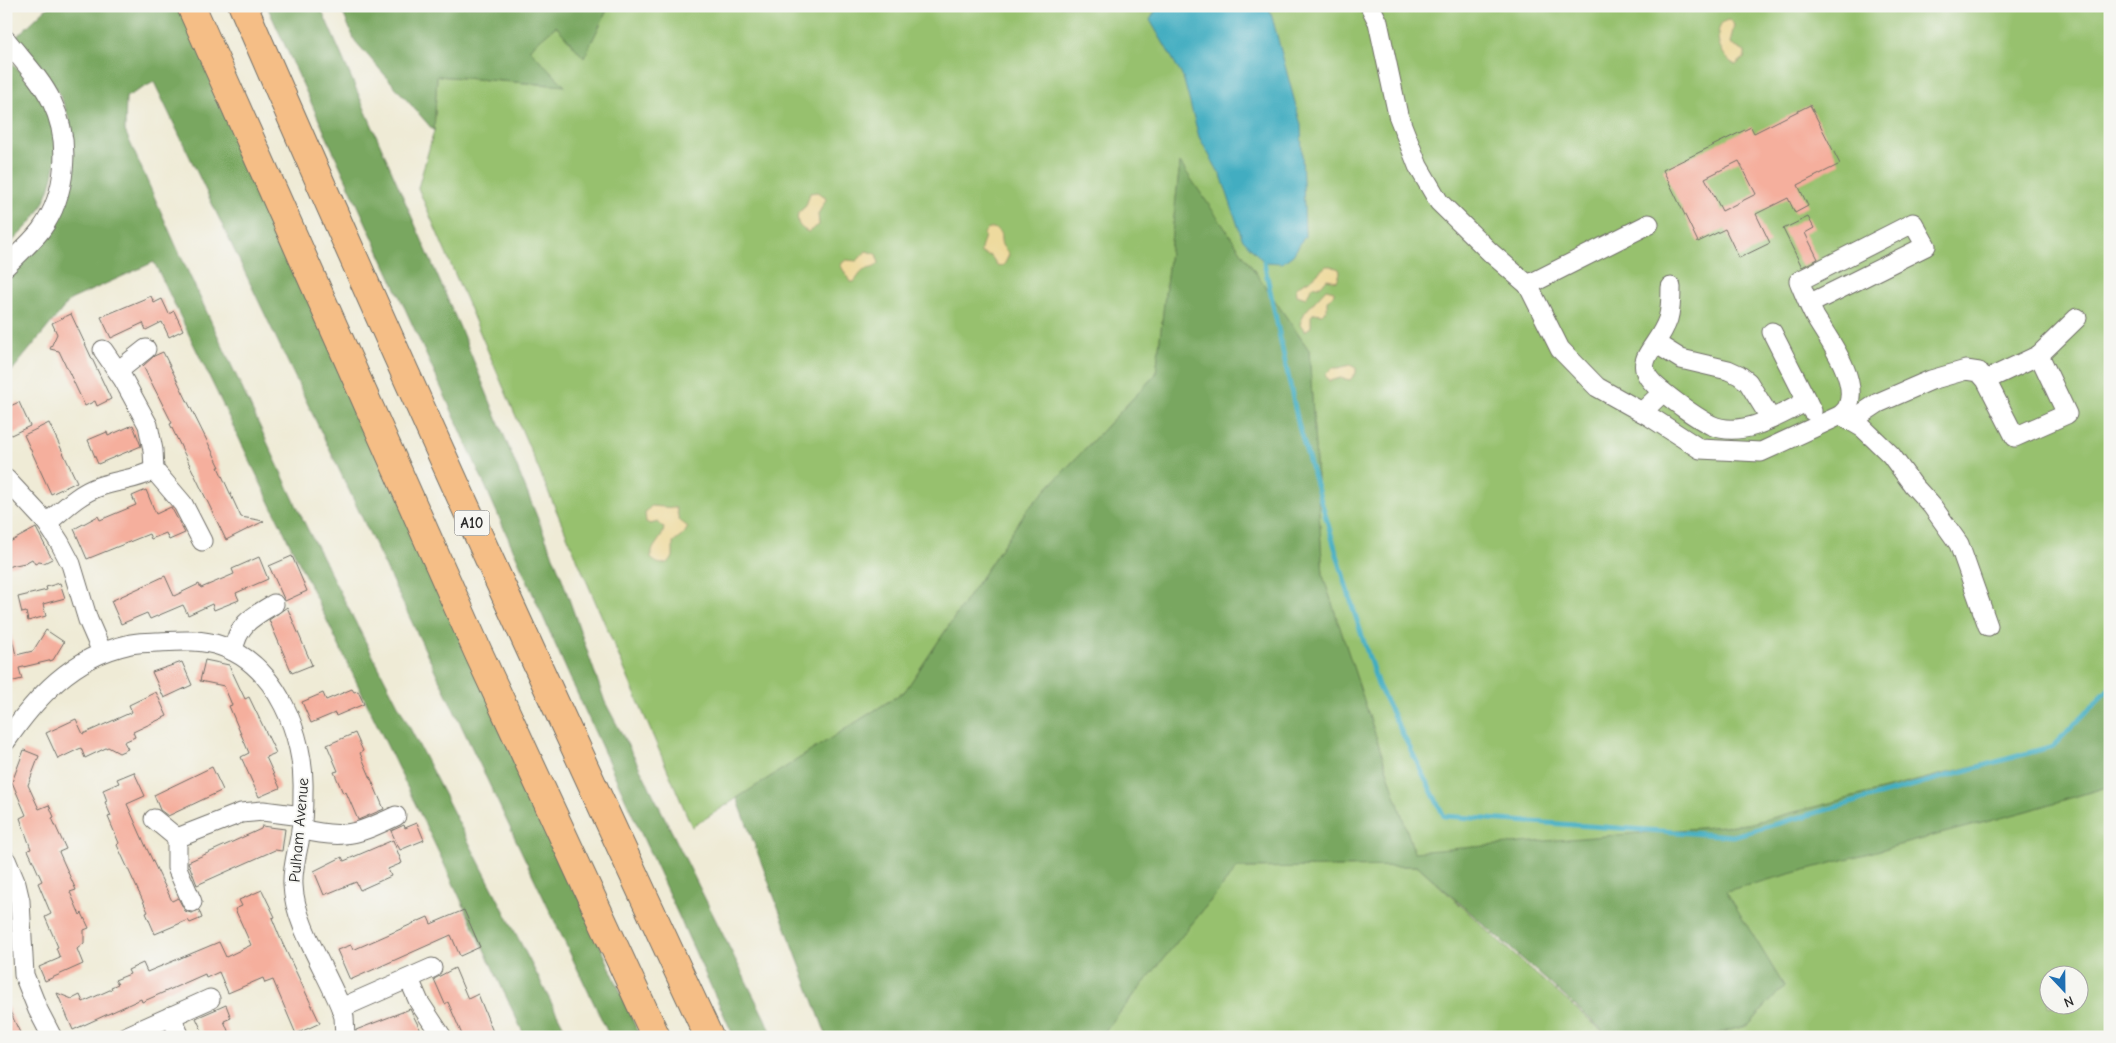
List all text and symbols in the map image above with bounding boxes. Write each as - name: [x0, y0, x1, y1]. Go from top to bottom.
- road number: A10: [454, 510, 490, 536]
- street label: Pulham Avenue: [285, 777, 313, 883]
- north arrow: [2038, 966, 2088, 1016]
- text: N: [2061, 992, 2076, 1011]

